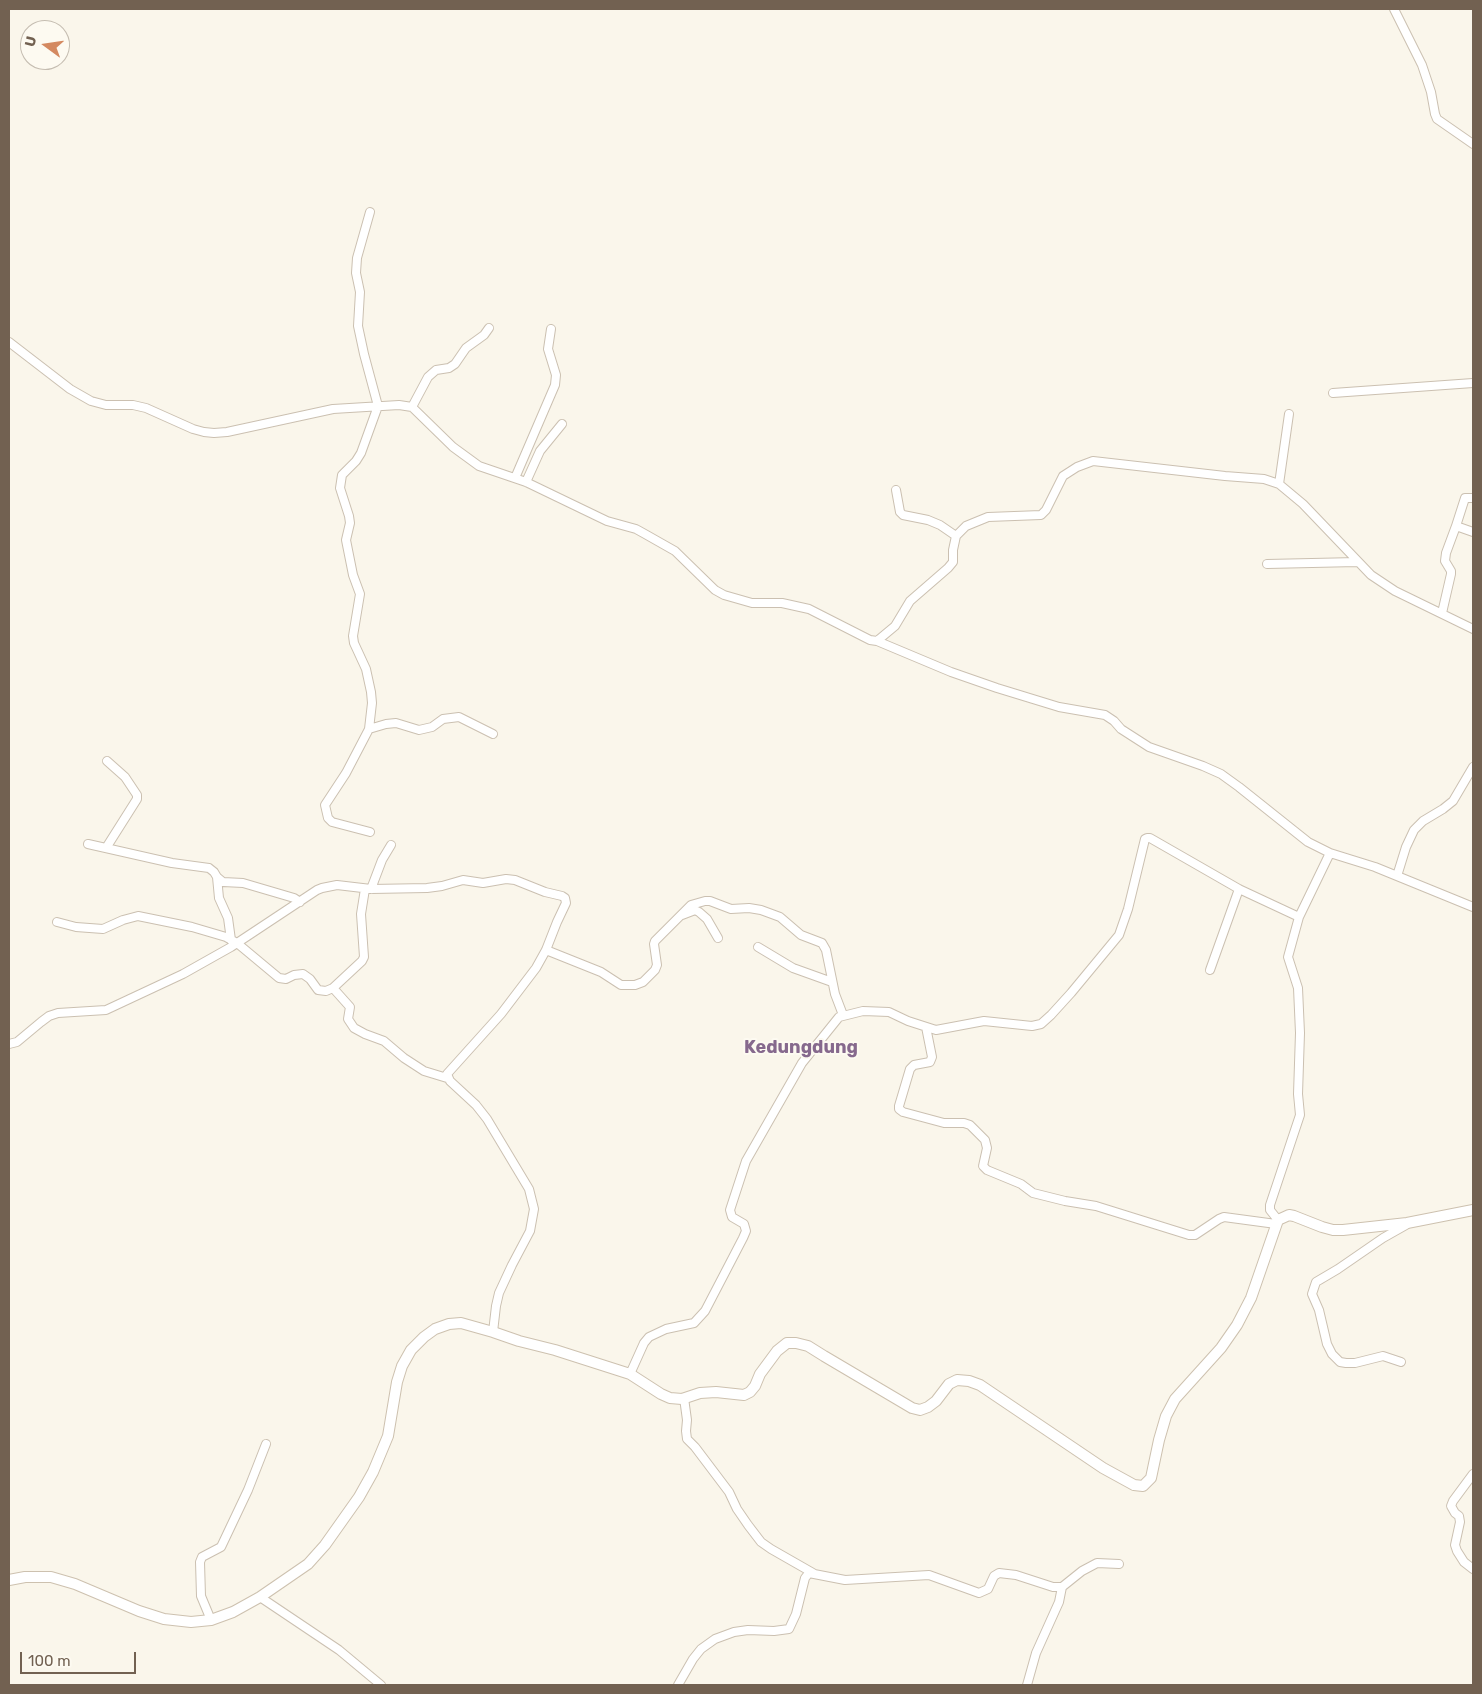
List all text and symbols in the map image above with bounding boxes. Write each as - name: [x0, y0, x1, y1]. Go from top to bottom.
- north arrow: [20, 20, 70, 70]
- text: U: [21, 35, 40, 48]
- district label: Kedungdung: [744, 1037, 858, 1059]
- scale bar: [22, 1642, 139, 1674]
- text: 100 m: [28, 1652, 70, 1670]

